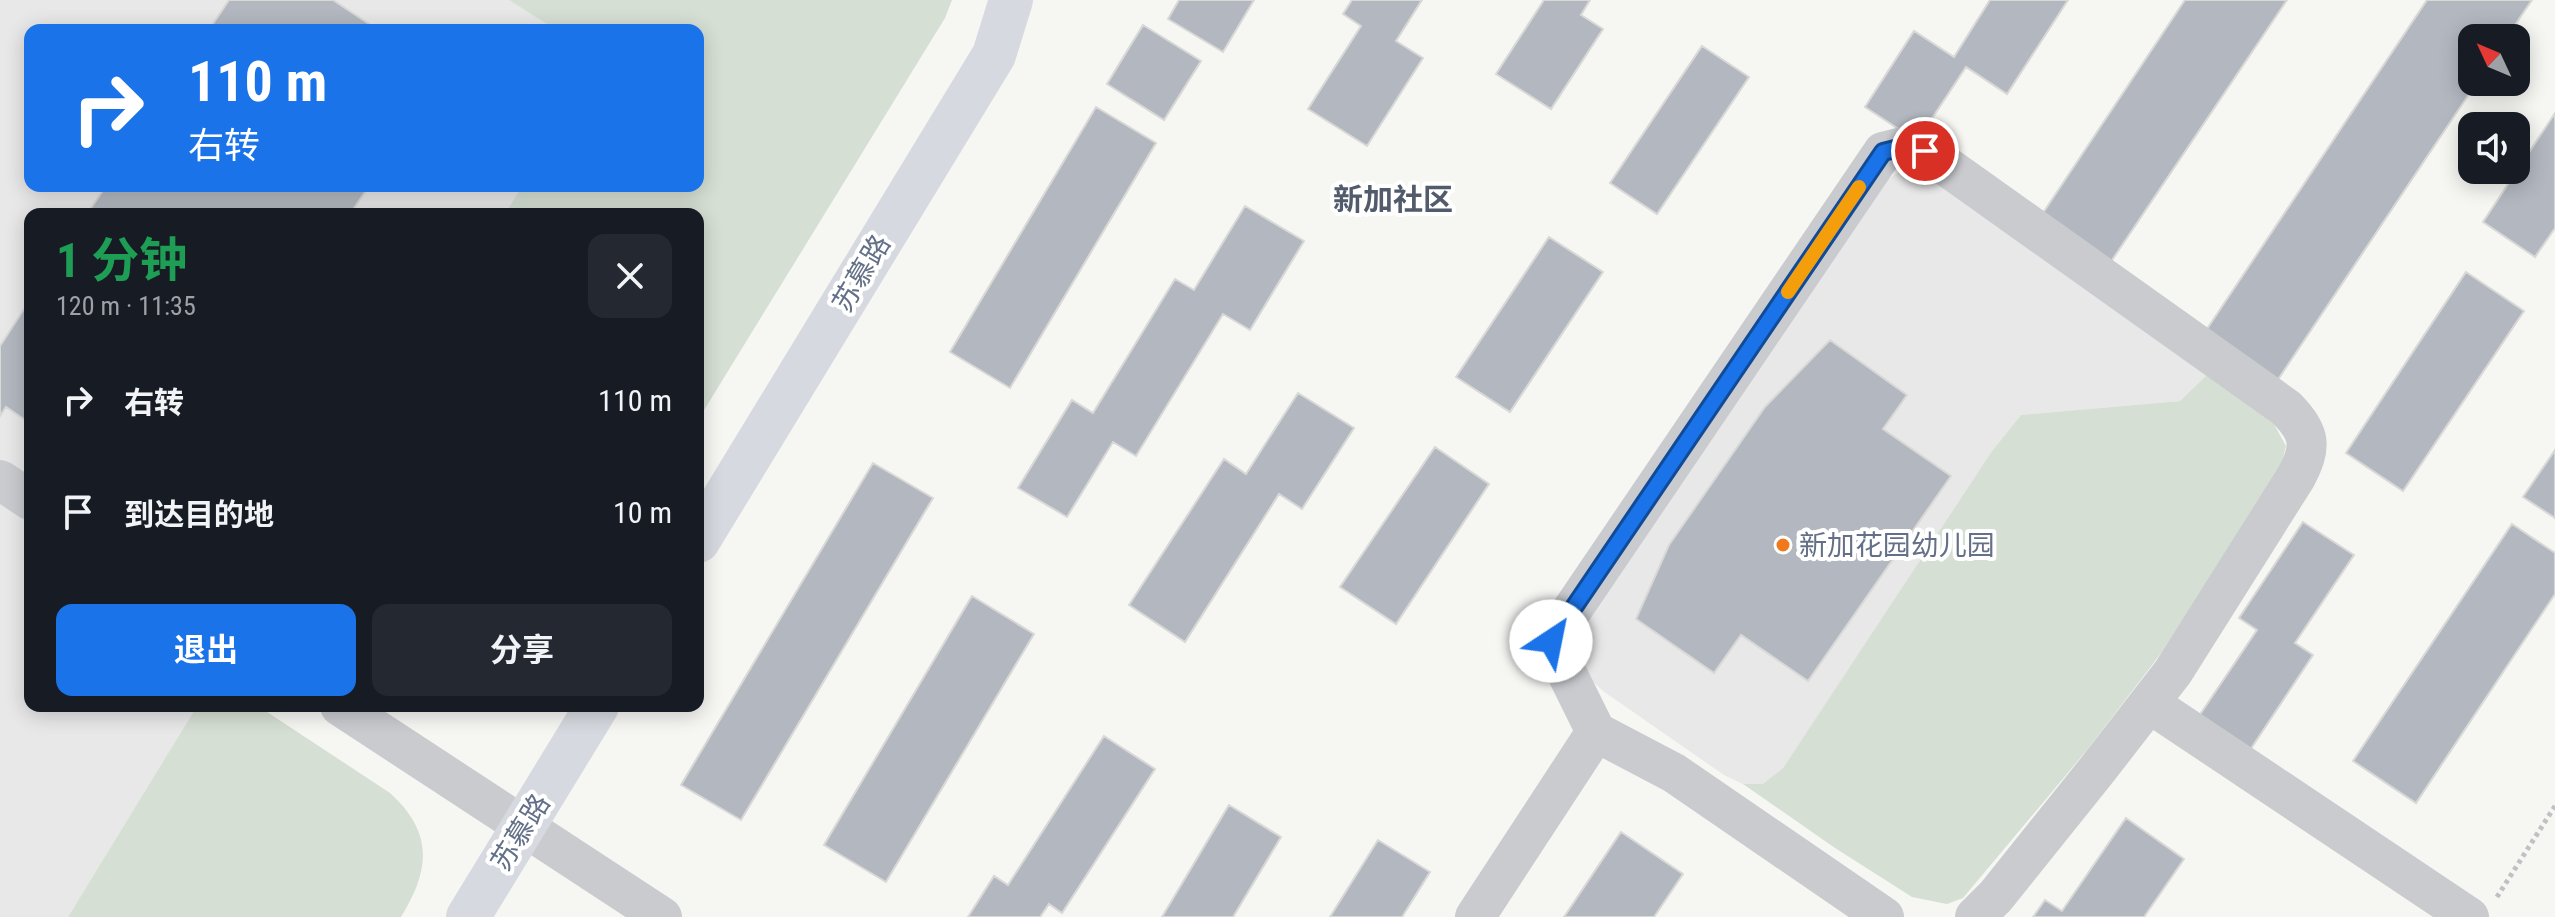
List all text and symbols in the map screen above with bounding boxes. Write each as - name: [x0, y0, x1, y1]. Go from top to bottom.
- north arrow: [2458, 24, 2530, 96]
- map controls: [2458, 24, 2530, 184]
- text: 110 m: [188, 49, 327, 115]
- icon: right: [56, 56, 160, 160]
- button: sound: [2458, 112, 2530, 184]
- pin: [1891, 117, 1959, 185]
- text: 右转: [188, 125, 260, 167]
- icon: arrive: [1903, 129, 1947, 173]
- district label: 新加社区: [1333, 182, 1453, 217]
- street label: 苏慕路: [826, 229, 897, 318]
- text: 1 分钟: [56, 232, 187, 289]
- button: close: [588, 234, 672, 318]
- text: 120 m · 11:35: [56, 291, 196, 321]
- icon: right: [56, 378, 100, 422]
- text: 110 m: [598, 383, 672, 418]
- text: 右转: [124, 385, 184, 420]
- icon: arrive: [56, 490, 100, 534]
- text: 10 m: [613, 495, 672, 530]
- text: 到达目的地: [124, 497, 274, 532]
- place label: 新加花园幼儿园: [1799, 529, 1995, 562]
- marker: 新加花园幼儿园: [1774, 536, 1792, 554]
- position arrow: [1509, 599, 1593, 683]
- button: 退出: [56, 604, 356, 696]
- button: 分享: [372, 604, 672, 696]
- street label: 苏慕路: [484, 788, 557, 877]

